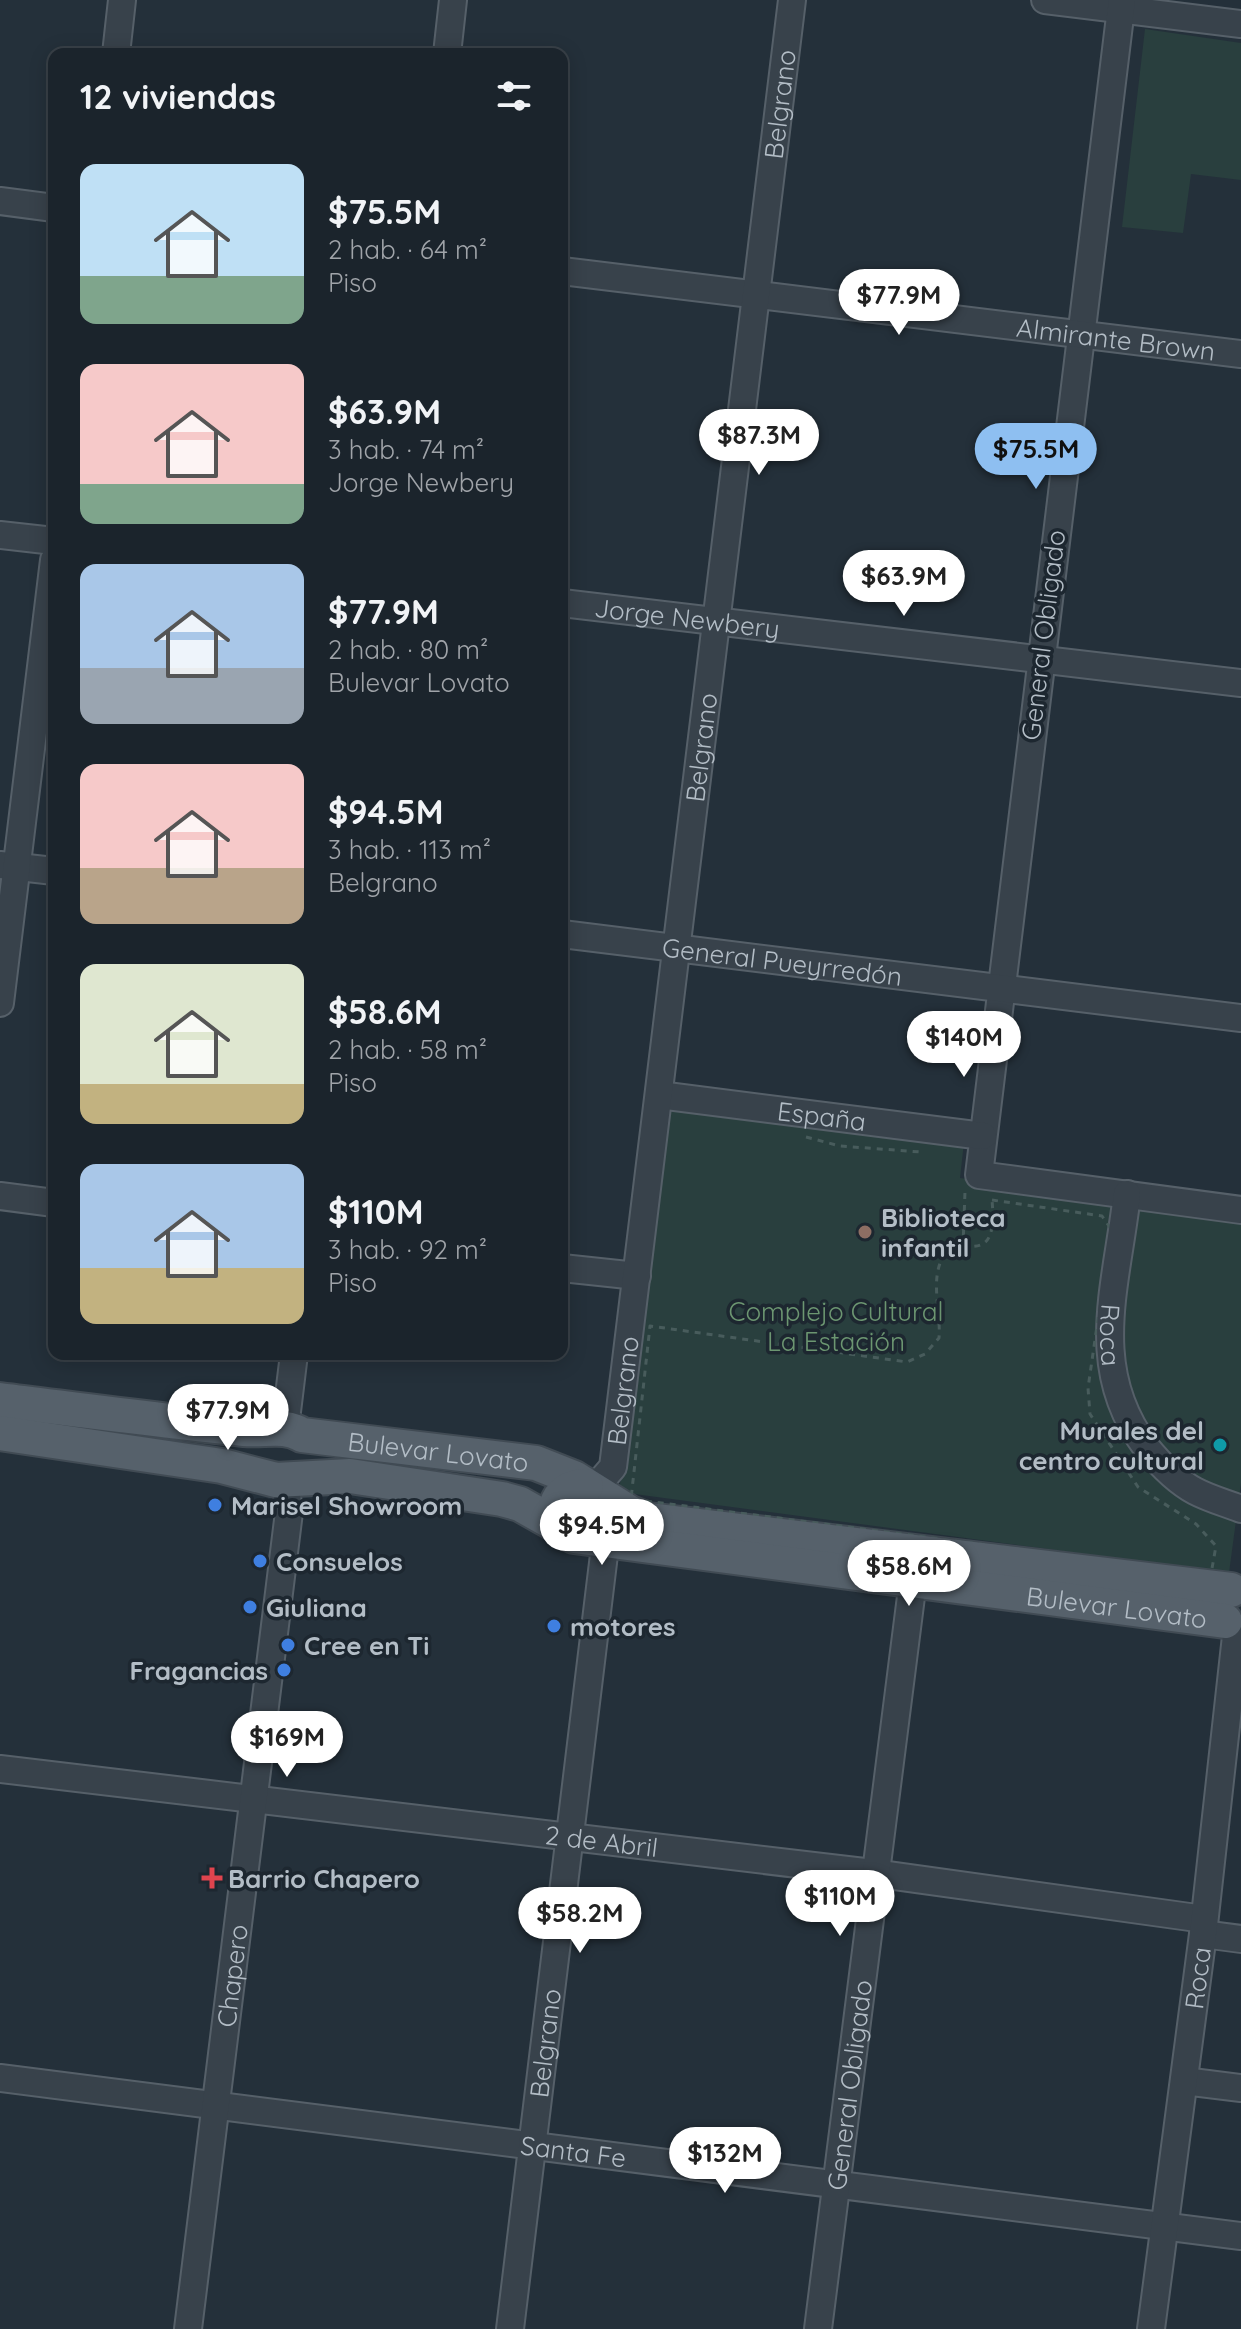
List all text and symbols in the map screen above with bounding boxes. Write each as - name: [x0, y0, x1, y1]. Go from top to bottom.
- street label: Belgrano: [756, 48, 802, 161]
- icon: filters: [492, 74, 536, 118]
- text: 12 viviendas: [80, 75, 276, 118]
- text: $75.5M: [328, 190, 441, 233]
- icon: home: [144, 196, 240, 292]
- text: 2 hab. · 64 m²: [328, 233, 487, 266]
- text: Piso: [328, 266, 377, 299]
- pin: $77.9M: [834, 269, 964, 337]
- text: $77.9M: [857, 278, 941, 311]
- street label: Almirante Brown: [1015, 310, 1217, 367]
- text: $63.9M: [328, 390, 441, 433]
- icon: home: [144, 396, 240, 492]
- pin: $87.3M: [694, 409, 824, 477]
- text: $87.3M: [717, 418, 801, 451]
- pin: $75.5M: [971, 423, 1101, 491]
- text: $75.5M: [993, 432, 1079, 465]
- text: 3 hab. · 74 m²: [328, 433, 484, 466]
- text: Jorge Newbery: [328, 466, 514, 499]
- street label: General Obligado: [1014, 528, 1072, 742]
- pin: $63.9M: [839, 550, 969, 618]
- text: $63.9M: [861, 559, 947, 592]
- text: $77.9M: [328, 590, 439, 633]
- street label: Jorge Newbery: [593, 590, 782, 645]
- icon: home: [144, 596, 240, 692]
- text: 2 hab. · 80 m²: [328, 633, 488, 666]
- text: Bulevar Lovato: [328, 666, 510, 699]
- street label: Belgrano: [678, 691, 724, 804]
- text: $94.5M: [328, 790, 444, 833]
- icon: home: [144, 796, 240, 892]
- text: 3 hab. · 113 m²: [328, 833, 491, 866]
- text: Belgrano: [328, 866, 438, 899]
- street label: General Pueyrredón: [661, 930, 904, 992]
- text: $58.6M: [328, 990, 442, 1033]
- icon: home: [144, 996, 240, 1092]
- pin: $140M: [908, 1011, 1020, 1079]
- text: $140M: [925, 1020, 1003, 1053]
- text: 2 hab. · 58 m²: [328, 1033, 487, 1066]
- text: Piso: [328, 1066, 377, 1099]
- street label: España: [775, 1094, 868, 1138]
- text: $110M: [328, 1190, 423, 1233]
- icon: home: [144, 1196, 240, 1292]
- place label: Biblioteca infantil: [881, 1201, 1006, 1264]
- marker: Biblioteca infantil: [856, 1223, 874, 1241]
- text: 3 hab. · 92 m²: [328, 1233, 487, 1266]
- text: Piso: [328, 1266, 377, 1299]
- park label: Complejo Cultural La Estación: [728, 1295, 944, 1358]
- street label: Roca: [1093, 1303, 1128, 1368]
- street label: Belgrano: [599, 1334, 645, 1447]
- pin: $77.9M: [163, 1384, 293, 1452]
- text: $77.9M: [186, 1393, 270, 1426]
- place label: Murales del centro cultural: [1019, 1414, 1204, 1477]
- street label: Bulevar Lovato: [346, 1424, 530, 1478]
- marker: Murales del centro cultural: [1211, 1436, 1229, 1454]
- place label: Marisel Showroom: [231, 1489, 462, 1522]
- marker: Marisel Showroom: [206, 1496, 224, 1514]
- pin: $94.5M: [537, 1499, 667, 1567]
- text: $94.5M: [558, 1508, 646, 1541]
- pin: $58.6M: [844, 1540, 974, 1608]
- place label: Consuelos: [276, 1545, 403, 1578]
- text: $58.6M: [866, 1549, 952, 1582]
- marker: Consuelos: [251, 1552, 269, 1570]
- street label: Bulevar Lovato: [1024, 1579, 1209, 1635]
- place label: Giuliana: [266, 1591, 367, 1624]
- marker: Giuliana: [241, 1598, 259, 1616]
- place label: motores: [570, 1610, 676, 1643]
- marker: motores: [545, 1617, 563, 1635]
- place label: Cree en Ti: [304, 1629, 430, 1662]
- marker: Cree en Ti: [279, 1636, 297, 1654]
- place label: Fragancias: [130, 1654, 268, 1687]
- marker: Fragancias: [275, 1661, 293, 1679]
- pin: $169M: [231, 1711, 343, 1779]
- text: $169M: [249, 1720, 325, 1753]
- street label: 2 de Abril: [544, 1818, 660, 1864]
- place label: Barrio Chapero: [228, 1862, 420, 1895]
- marker: Barrio Chapero: [203, 1869, 221, 1887]
- pin: $110M: [784, 1870, 896, 1938]
- text: $110M: [803, 1879, 877, 1912]
- pin: $58.2M: [515, 1887, 645, 1955]
- text: $58.2M: [536, 1896, 624, 1929]
- street label: Chapero: [209, 1922, 254, 2029]
- street label: Roca: [1177, 1945, 1218, 2011]
- street label: General Obligado: [819, 1978, 879, 2192]
- street label: Belgrano: [522, 1987, 568, 2100]
- pin: $132M: [669, 2127, 781, 2195]
- street label: Santa Fe: [519, 2128, 628, 2174]
- text: $132M: [687, 2136, 763, 2169]

